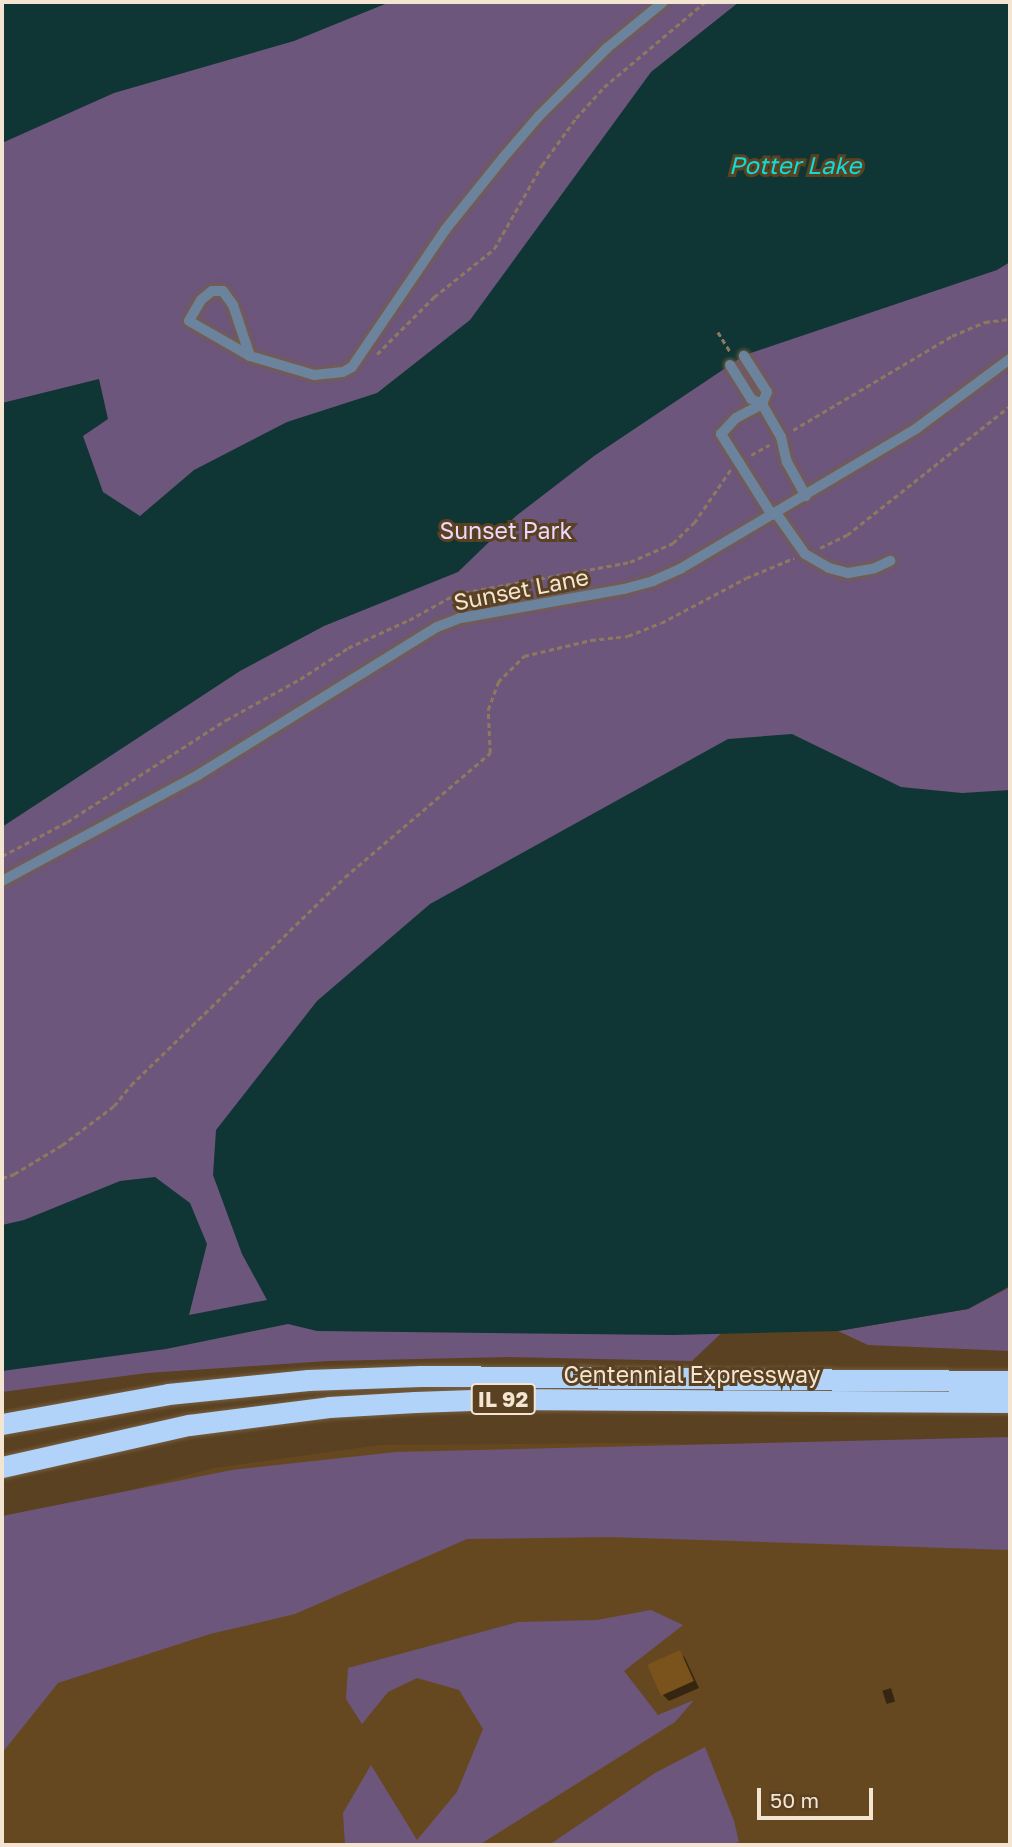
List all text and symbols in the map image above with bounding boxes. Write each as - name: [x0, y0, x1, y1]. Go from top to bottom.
- water label: Potter Lake: [729, 151, 861, 179]
- park label: Sunset Park: [439, 516, 573, 544]
- street label: Sunset Lane: [451, 562, 591, 616]
- street label: Centennial Expressway: [564, 1360, 820, 1388]
- road number: IL 92: [470, 1382, 536, 1416]
- scale bar: [760, 1773, 876, 1817]
- text: 50 m: [770, 1787, 819, 1813]

